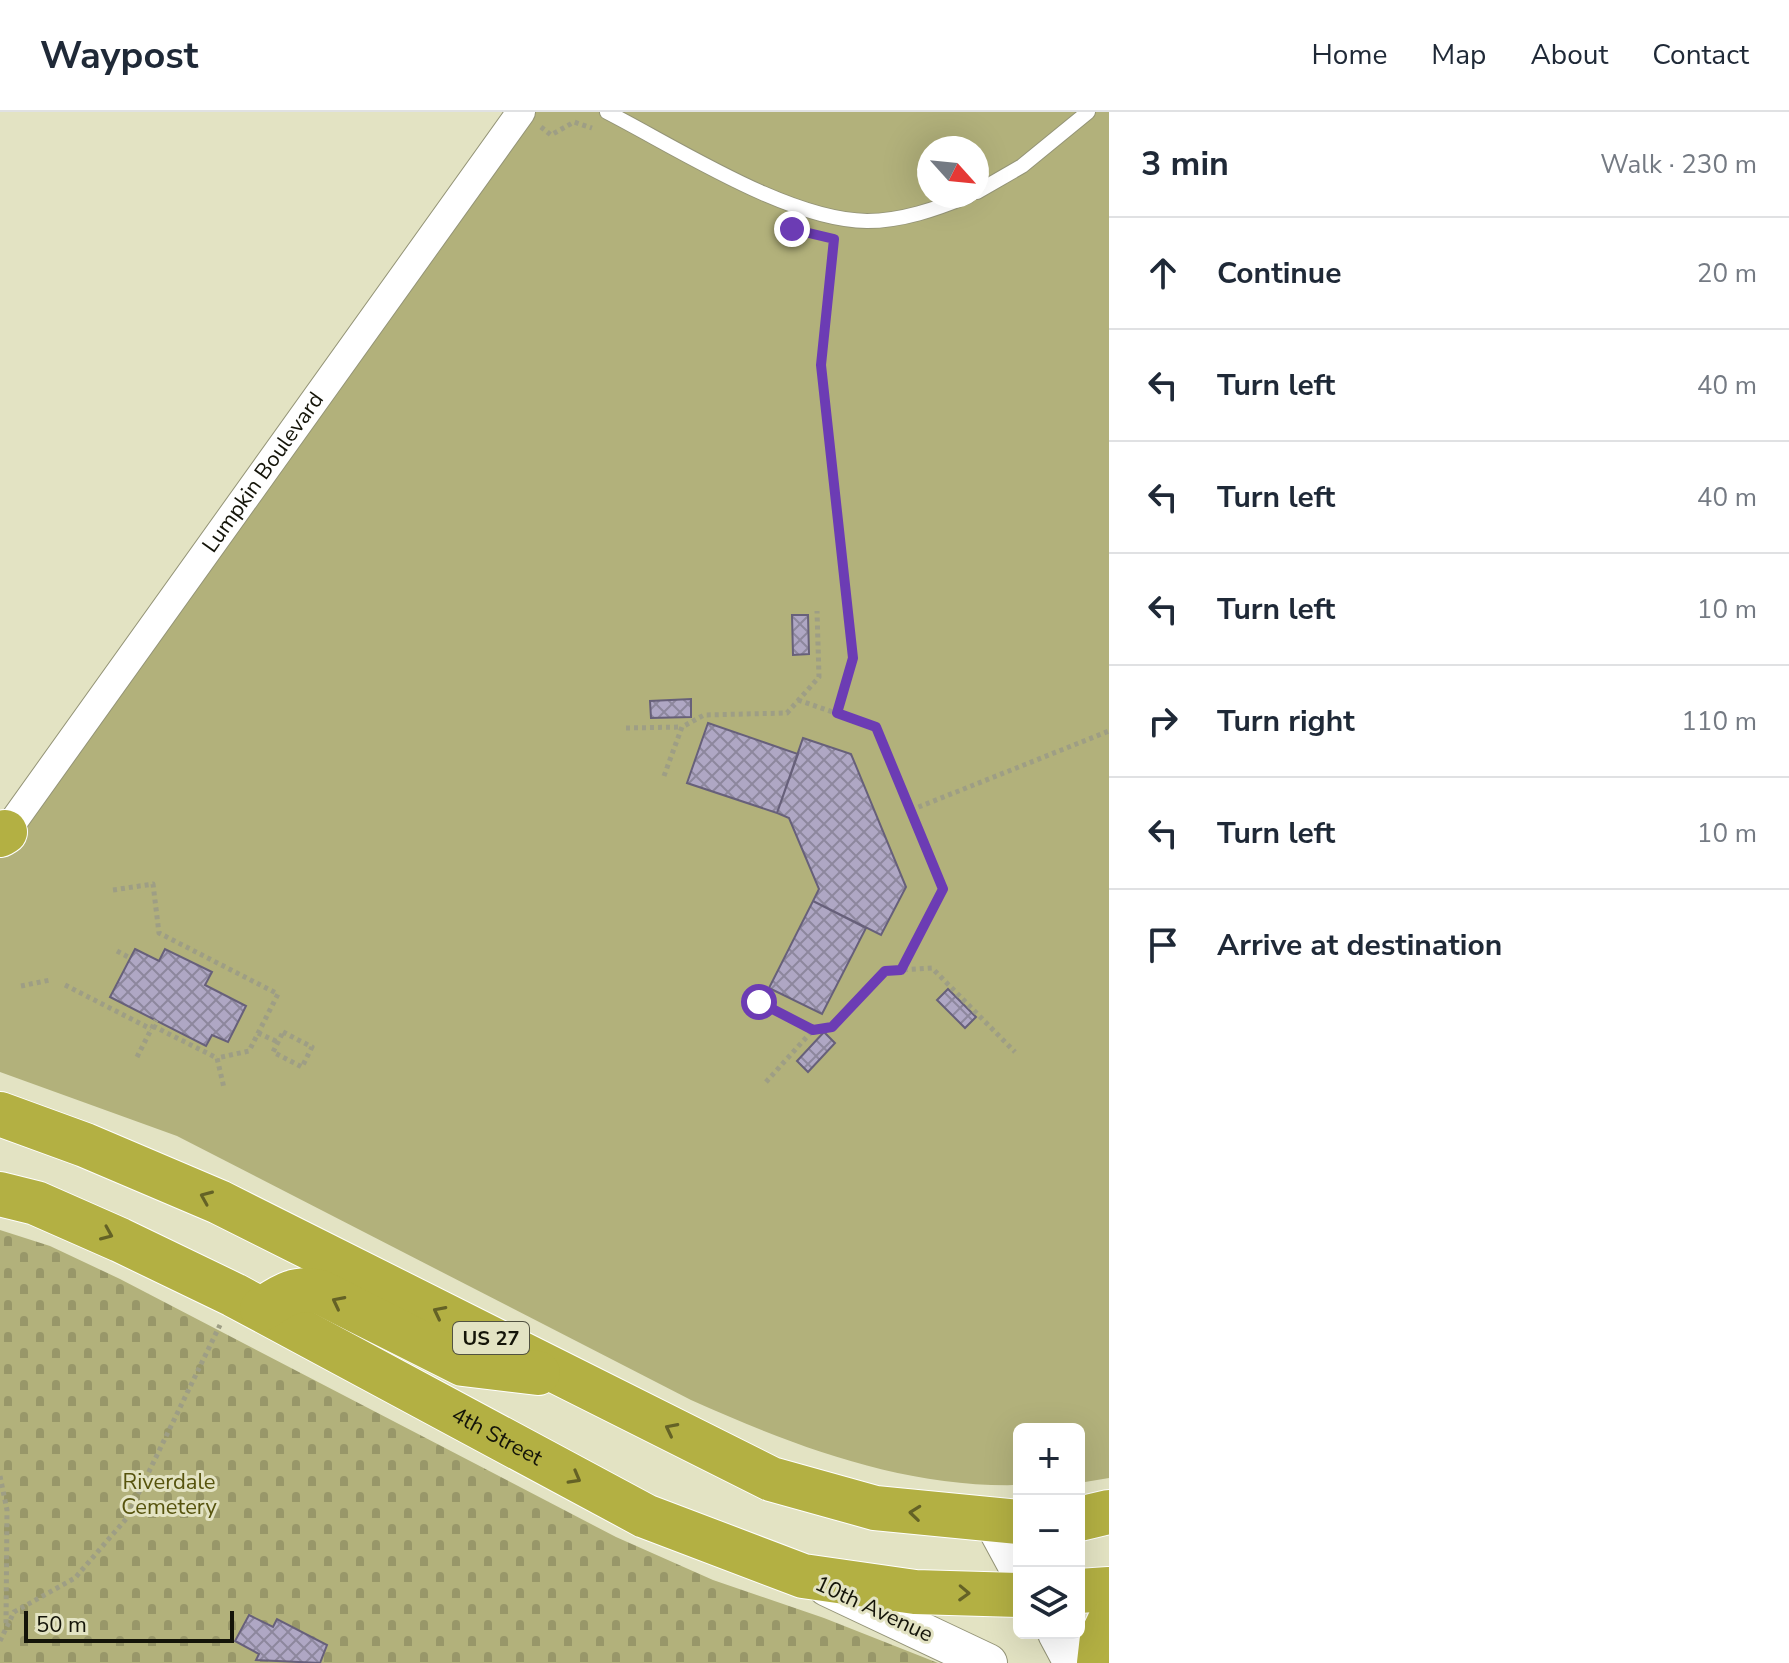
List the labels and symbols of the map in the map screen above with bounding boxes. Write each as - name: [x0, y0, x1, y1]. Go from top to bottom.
- north arrow: [917, 136, 989, 208]
- route end: [774, 211, 810, 247]
- street label: Lumpkin Boulevard: [195, 386, 331, 559]
- route start: [741, 984, 777, 1020]
- one-way arrow: [200, 1190, 214, 1206]
- one-way arrow: [99, 1225, 113, 1241]
- one-way arrow: [331, 1296, 346, 1311]
- one-way arrow: [433, 1306, 448, 1321]
- road number: US 27: [453, 1322, 529, 1354]
- street label: 4th Street: [446, 1400, 548, 1473]
- one-way arrow: [665, 1423, 680, 1439]
- park label: Riverdale Cemetery: [121, 1467, 217, 1522]
- one-way arrow: [566, 1468, 581, 1484]
- one-way arrow: [908, 1504, 921, 1521]
- street label: 10th Avenue: [810, 1569, 938, 1649]
- one-way arrow: [958, 1585, 971, 1602]
- scale bar: [24, 1607, 234, 1643]

